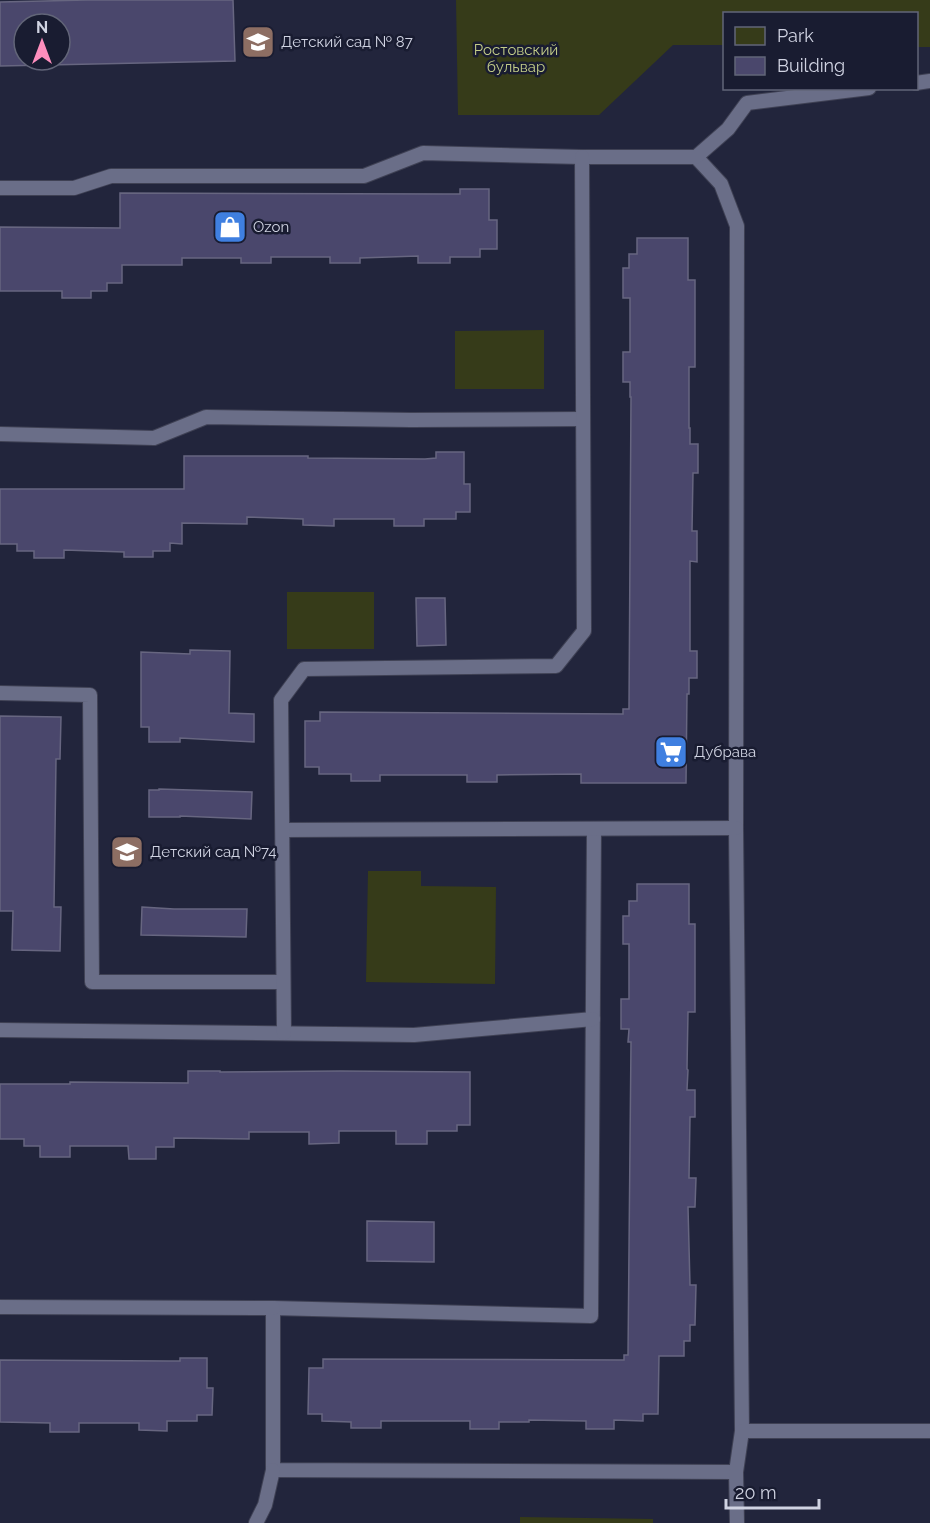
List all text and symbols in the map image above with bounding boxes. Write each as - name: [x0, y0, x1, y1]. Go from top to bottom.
- north arrow: [12, 12, 72, 72]
- legend: [723, 12, 918, 90]
- text: N: [36, 18, 48, 37]
- school or university icon: Детский сад № 87: [240, 24, 276, 60]
- text: Park: [777, 25, 814, 46]
- place label: Детский сад № 87: [281, 33, 413, 51]
- park label: Ростовский бульвар: [474, 41, 558, 76]
- text: Building: [777, 55, 845, 76]
- shop icon: Ozon: [212, 209, 248, 245]
- place label: Ozon: [253, 218, 289, 236]
- supermarket icon: Дубрава: [653, 734, 689, 770]
- place label: Дубрава: [694, 743, 756, 761]
- school or university icon: Детский сад №74: [109, 834, 145, 870]
- place label: Детский сад №74: [150, 843, 276, 861]
- scale bar: [726, 1472, 819, 1510]
- text: 20 m: [735, 1482, 777, 1503]

